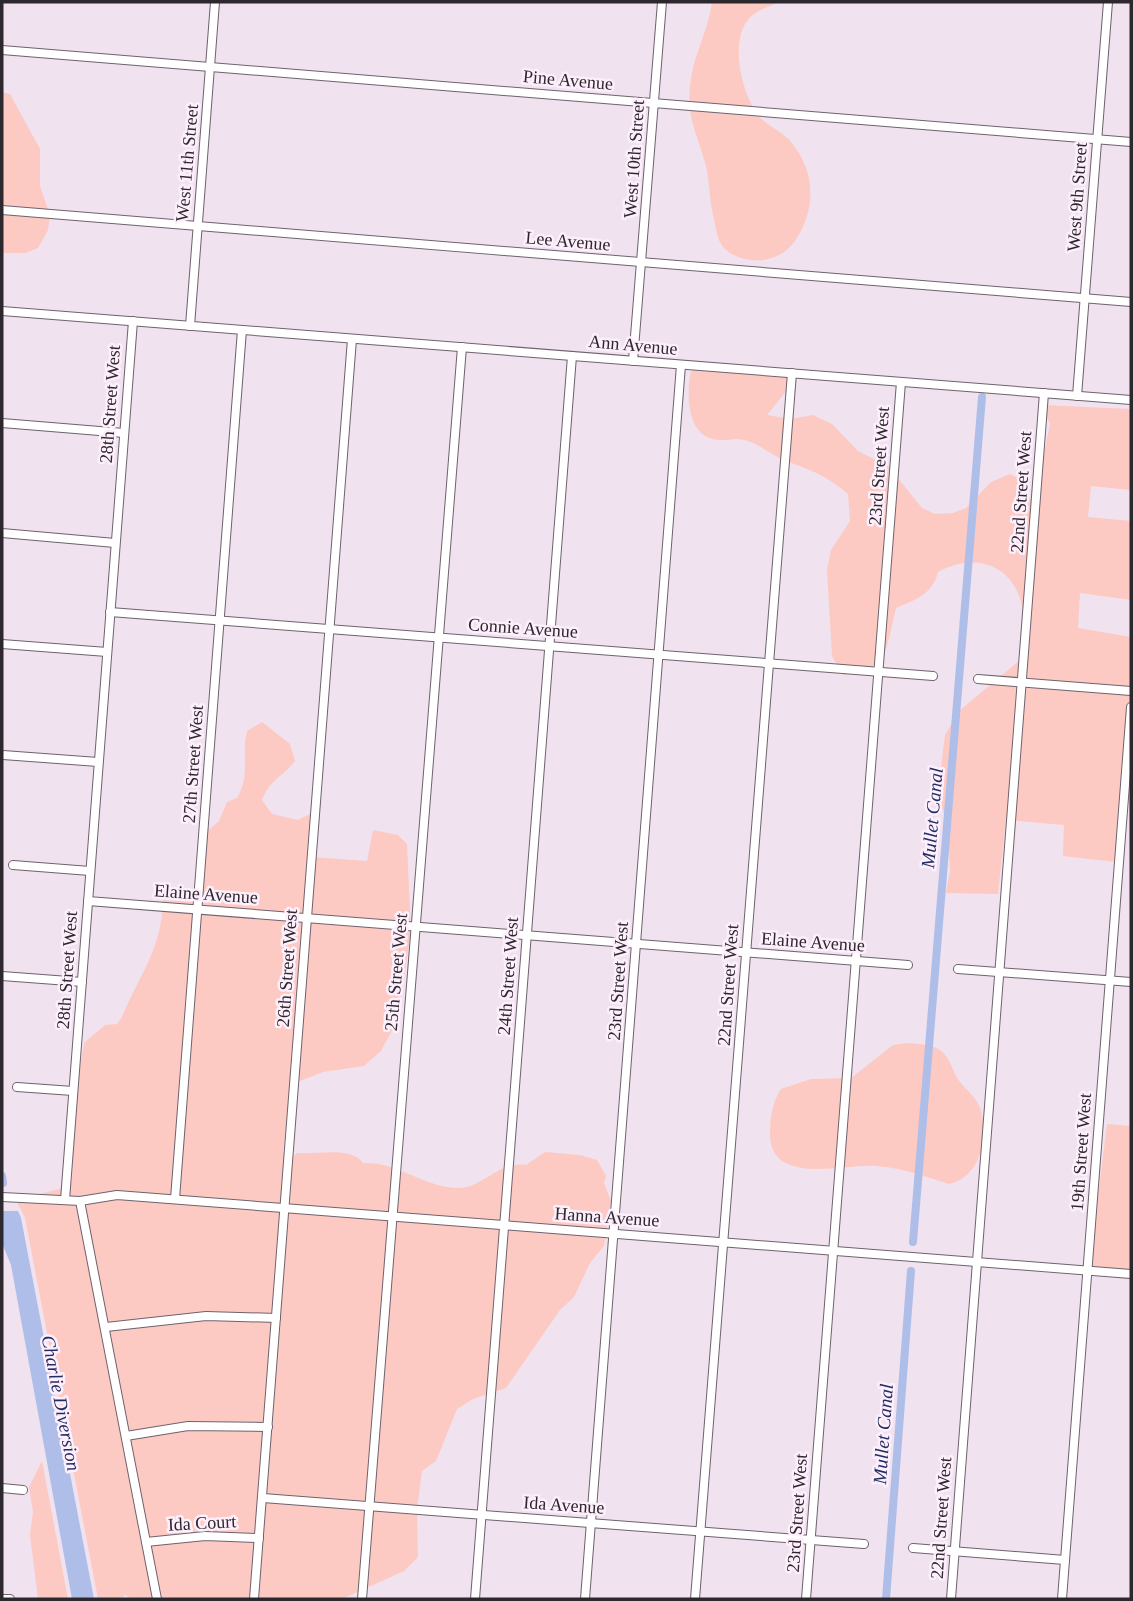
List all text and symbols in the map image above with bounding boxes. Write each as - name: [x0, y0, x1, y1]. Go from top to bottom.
- street label: Pine Avenue: [522, 66, 614, 94]
- street label: West 10th Street: [620, 99, 648, 219]
- street label: West 11th Street: [172, 103, 202, 223]
- street label: West 9th Street: [1063, 142, 1091, 252]
- street label: Lee Avenue: [525, 227, 611, 255]
- street label: Ann Avenue: [588, 331, 678, 359]
- street label: 28th Street West: [96, 344, 124, 464]
- street label: 23rd Street West: [865, 406, 893, 526]
- street label: 22nd Street West: [1007, 430, 1035, 554]
- street label: Connie Avenue: [467, 614, 579, 642]
- street label: 27th Street West: [179, 704, 207, 824]
- water label: Mullet Canal: [917, 767, 947, 870]
- street label: Elaine Avenue: [153, 880, 259, 908]
- street label: 26th Street West: [273, 908, 301, 1028]
- street label: 28th Street West: [53, 910, 81, 1030]
- street label: 25th Street West: [381, 912, 411, 1032]
- street label: 24th Street West: [494, 916, 522, 1036]
- street label: 23rd Street West: [604, 921, 632, 1041]
- street label: 22nd Street West: [714, 923, 742, 1047]
- street label: Elaine Avenue: [760, 928, 866, 956]
- street label: 19th Street West: [1067, 1092, 1095, 1212]
- street label: Hanna Avenue: [554, 1203, 660, 1231]
- water label: Charlie Diversion: [38, 1333, 84, 1473]
- water label: Mullet Canal: [869, 1383, 897, 1486]
- street label: 23rd Street West: [783, 1453, 811, 1573]
- street label: 22nd Street West: [927, 1456, 955, 1580]
- street label: Ida Avenue: [523, 1492, 605, 1518]
- street label: Ida Court: [167, 1511, 237, 1535]

